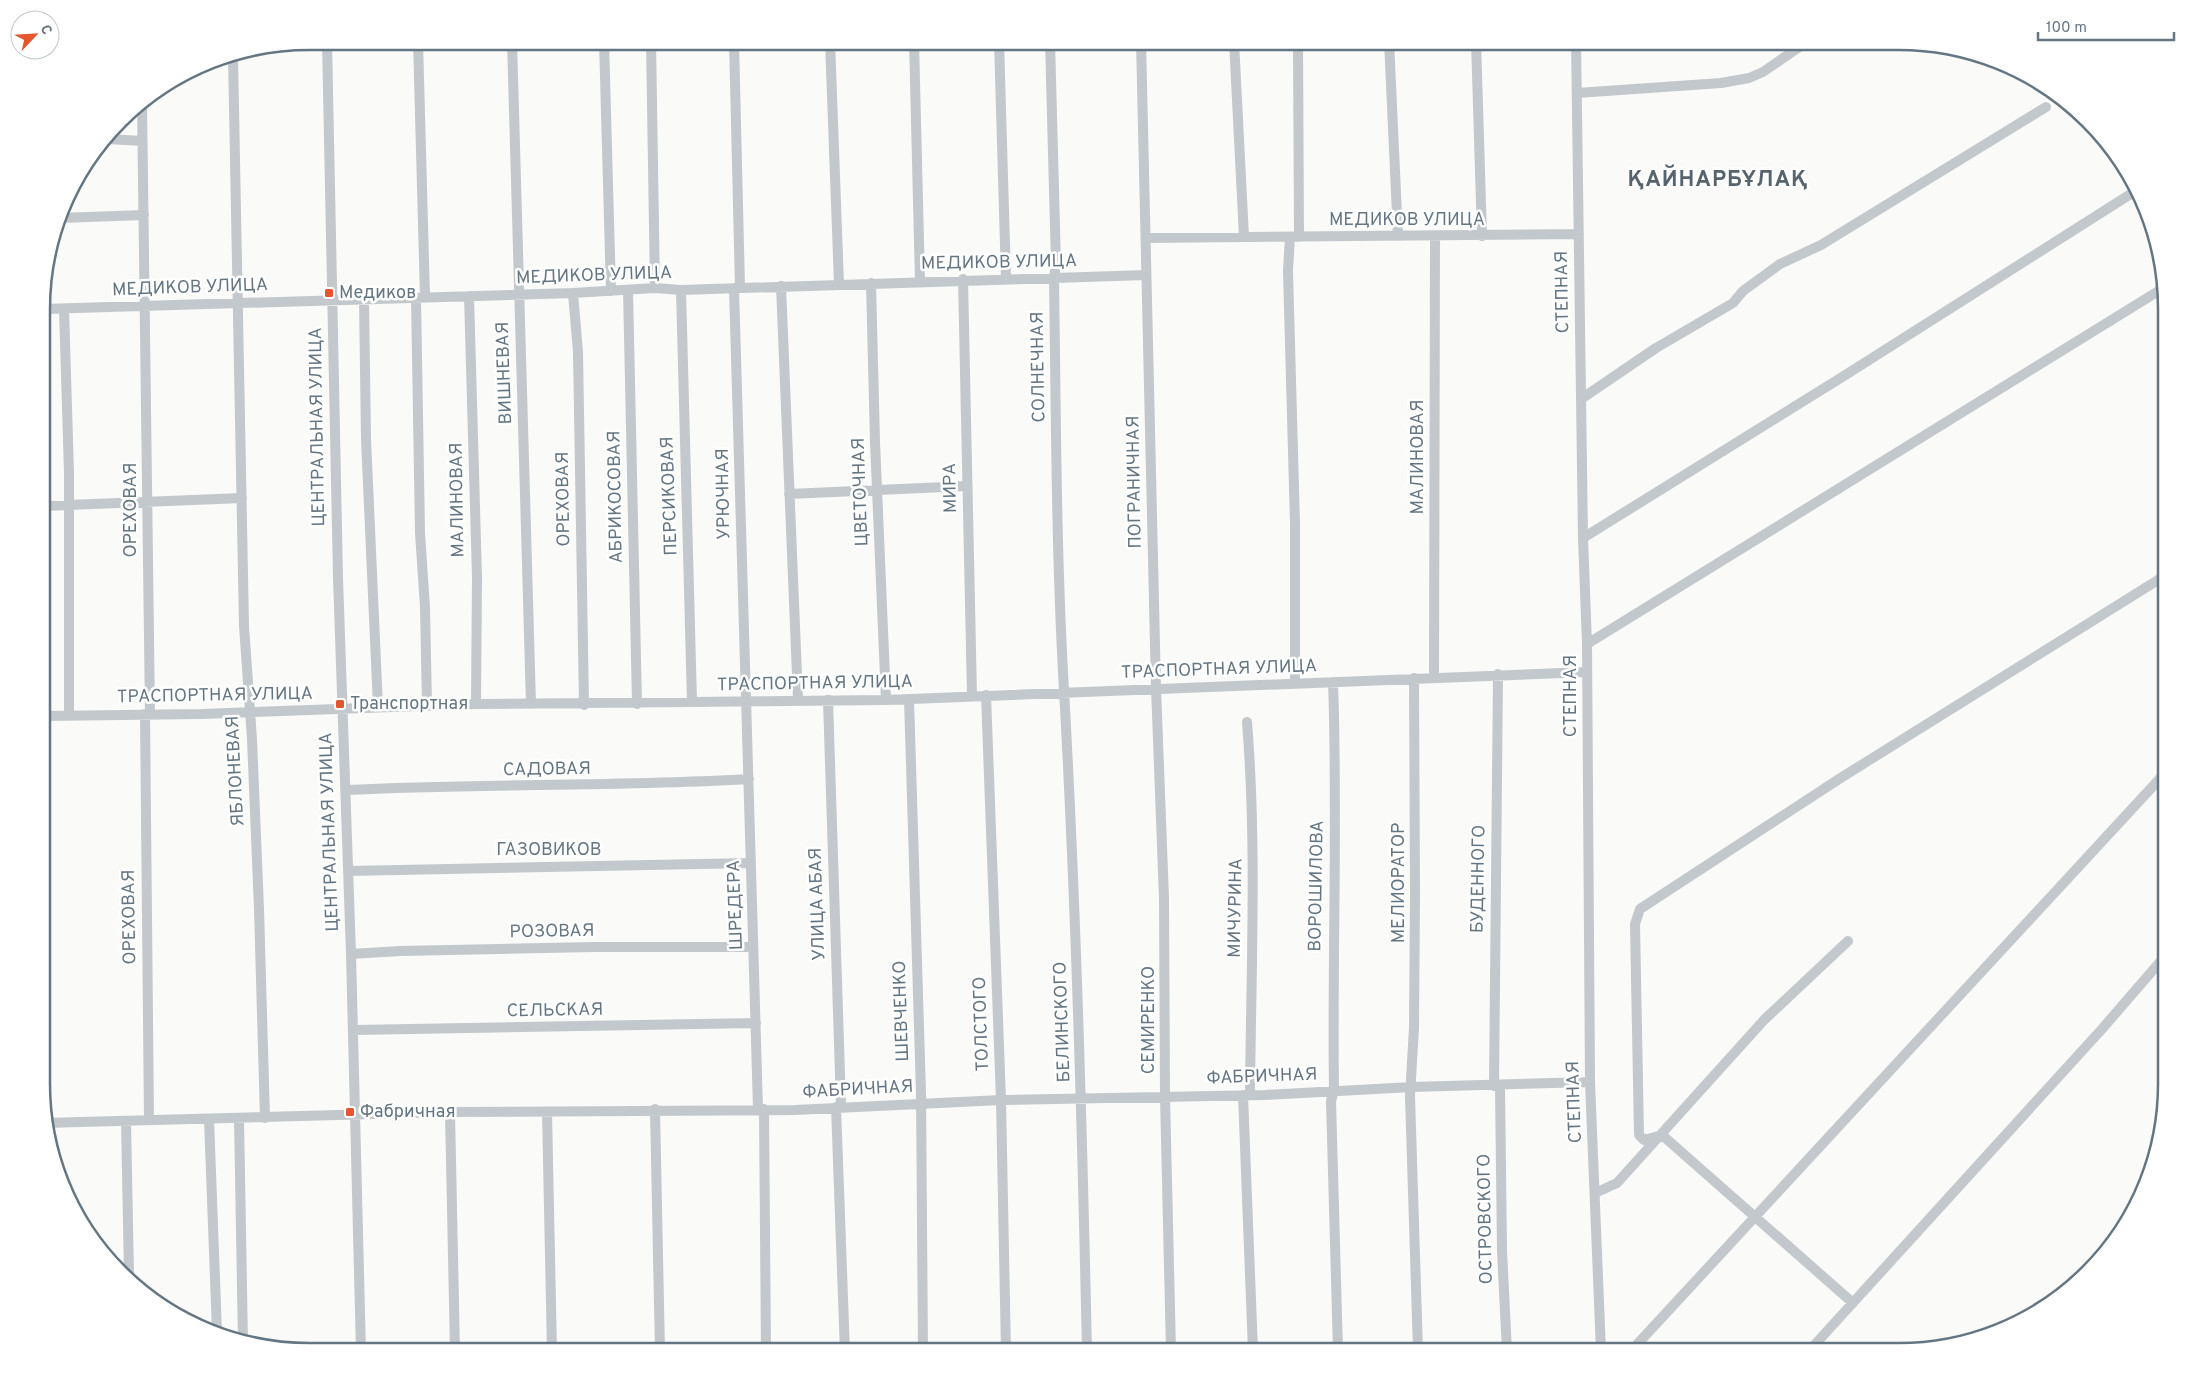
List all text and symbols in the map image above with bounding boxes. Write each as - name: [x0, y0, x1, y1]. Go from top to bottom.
- north arrow: [10, 10, 60, 60]
- scale bar: [2038, 10, 2174, 42]
- text: 100 m: [2046, 19, 2087, 38]
- text: С: [36, 22, 55, 38]
- district label: ҚАЙНАРБҰЛАҚ: [1627, 164, 1809, 194]
- street label: МЕДИКОВ УЛИЦА: [1329, 209, 1485, 232]
- street label: МЕДИКОВ УЛИЦА: [921, 250, 1077, 276]
- street label: СТЕПНАЯ: [1551, 251, 1575, 333]
- street label: МЕДИКОВ УЛИЦА: [516, 262, 672, 290]
- street label: МЕДИКОВ УЛИЦА: [112, 274, 268, 302]
- place label: Медиков: [339, 282, 416, 305]
- marker: Медиков: [323, 287, 335, 299]
- street label: СОЛНЕЧНАЯ: [1027, 311, 1051, 423]
- street label: ВИШНЕВАЯ: [492, 321, 518, 425]
- street label: ЦЕНТРАЛЬНАЯ УЛИЦА: [305, 327, 331, 527]
- street label: МАЛИНОВАЯ: [1407, 399, 1430, 515]
- street label: ПОГРАНИЧНАЯ: [1122, 415, 1148, 549]
- street label: АБРИКОСОВАЯ: [603, 430, 629, 564]
- street label: ПЕРСИКОВАЯ: [656, 436, 684, 556]
- street label: ЦВЕТОЧНАЯ: [848, 437, 874, 547]
- street label: МАЛИНОВАЯ: [445, 442, 471, 558]
- street label: УРЮЧНАЯ: [712, 448, 736, 540]
- street label: ОРЕХОВАЯ: [552, 451, 576, 547]
- street label: ОРЕХОВАЯ: [120, 462, 143, 558]
- street label: МИРА: [939, 463, 963, 513]
- street label: ТРАСПОРТНАЯ УЛИЦА: [1121, 655, 1317, 685]
- street label: СТЕПНАЯ: [1560, 655, 1583, 737]
- street label: ТРАСПОРТНАЯ УЛИЦА: [717, 671, 913, 697]
- street label: ТРАСПОРТНАЯ УЛИЦА: [117, 683, 313, 709]
- place label: Транспортная: [350, 693, 468, 716]
- marker: Транспортная: [334, 698, 346, 710]
- street label: ЯБЛОНЕВАЯ: [222, 715, 250, 827]
- street label: ЦЕНТРАЛЬНАЯ УЛИЦА: [315, 732, 345, 932]
- street label: САДОВАЯ: [503, 758, 591, 782]
- street label: ВОРОШИЛОВА: [1304, 820, 1330, 952]
- street label: МЕЛИОРАТОР: [1388, 823, 1411, 943]
- street label: БУДЕННОГО: [1467, 825, 1491, 933]
- street label: ГАЗОВИКОВ: [496, 839, 602, 862]
- street label: УЛИЦА АБАЯ: [805, 847, 831, 961]
- street label: МИЧУРИНА: [1224, 858, 1248, 958]
- street label: ШРЕДЕРА: [723, 860, 749, 950]
- street label: ОРЕХОВАЯ: [118, 869, 142, 965]
- street label: РОЗОВАЯ: [509, 920, 595, 944]
- street label: ШЕВЧЕНКО: [889, 960, 915, 1062]
- street label: БЕЛИНСКОГО: [1049, 961, 1077, 1083]
- street label: СЕМИРЕНКО: [1138, 966, 1161, 1074]
- street label: ТОЛСТОГО: [969, 976, 995, 1072]
- street label: СЕЛЬСКАЯ: [507, 999, 603, 1023]
- street label: СТЕПНАЯ: [1562, 1060, 1588, 1144]
- street label: ФАБРИЧНАЯ: [1206, 1064, 1318, 1090]
- street label: ФАБРИЧНАЯ: [802, 1076, 914, 1104]
- place label: Фабричная: [360, 1101, 455, 1124]
- marker: Фабричная: [344, 1106, 356, 1118]
- street label: ОСТРОВСКОГО: [1473, 1154, 1499, 1284]

